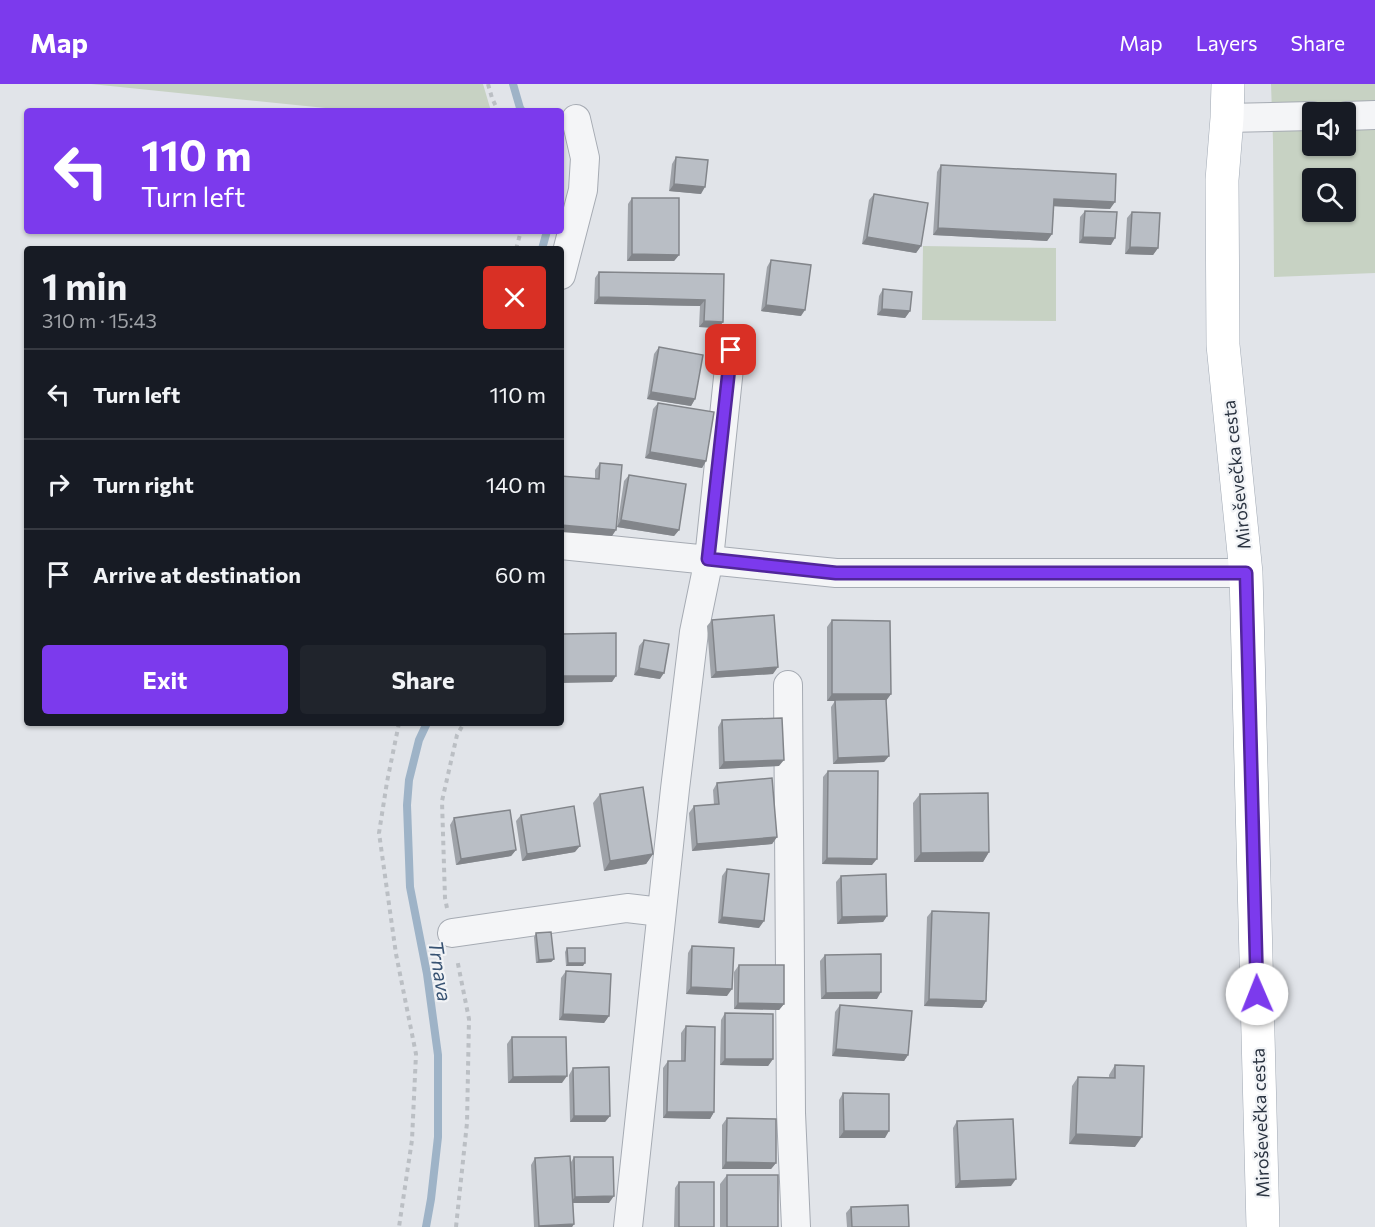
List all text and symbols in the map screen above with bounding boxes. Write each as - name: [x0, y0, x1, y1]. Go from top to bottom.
- text: Map: [30, 25, 88, 59]
- text: Map: [1119, 30, 1163, 55]
- text: Layers: [1196, 30, 1258, 55]
- text: Share: [1291, 30, 1345, 55]
- map controls: [1302, 102, 1356, 222]
- button: sound: [1302, 102, 1356, 156]
- text: 110 m: [141, 128, 252, 180]
- icon: left: [42, 132, 120, 210]
- button: search: [1302, 168, 1356, 222]
- text: Turn left: [141, 180, 245, 213]
- text: 1 min: [42, 263, 127, 307]
- button: close: [483, 266, 546, 329]
- text: 310 m · 15:43: [42, 308, 157, 332]
- pin: [705, 324, 756, 375]
- icon: arrive: [714, 333, 747, 366]
- icon: left: [42, 378, 75, 411]
- text: Turn left: [93, 381, 180, 408]
- text: 110 m: [489, 381, 546, 408]
- street label: Miroševečka cesta: [1217, 399, 1255, 551]
- icon: right: [42, 468, 75, 501]
- text: Turn right: [93, 471, 194, 498]
- text: 140 m: [486, 471, 546, 498]
- icon: arrive: [42, 558, 75, 591]
- text: Arrive at destination: [93, 561, 301, 588]
- text: 60 m: [495, 561, 546, 588]
- button: Exit: [42, 645, 288, 714]
- button: Share: [300, 645, 546, 714]
- water label: Trnava: [424, 939, 458, 1003]
- position arrow: [1225, 962, 1289, 1026]
- street label: Miroševečka cesta: [1246, 1048, 1274, 1198]

